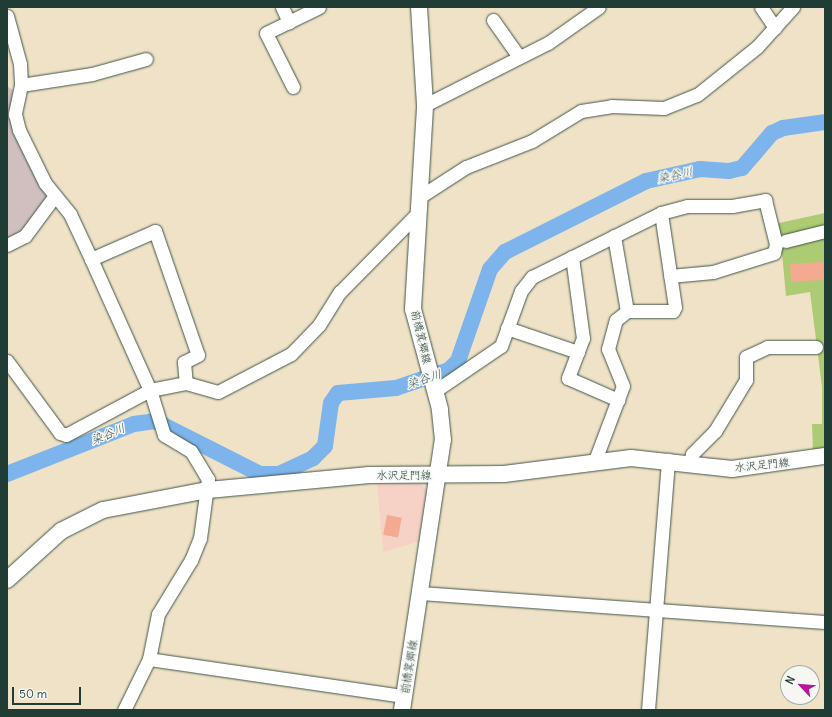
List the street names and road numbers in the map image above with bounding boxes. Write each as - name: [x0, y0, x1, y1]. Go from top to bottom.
- street label: 前橋箕郷線: [408, 309, 434, 365]
- street label: 水沢足門線: [734, 456, 790, 474]
- street label: 水沢足門線: [377, 468, 431, 482]
- street label: 前橋箕郷線: [398, 639, 420, 695]

